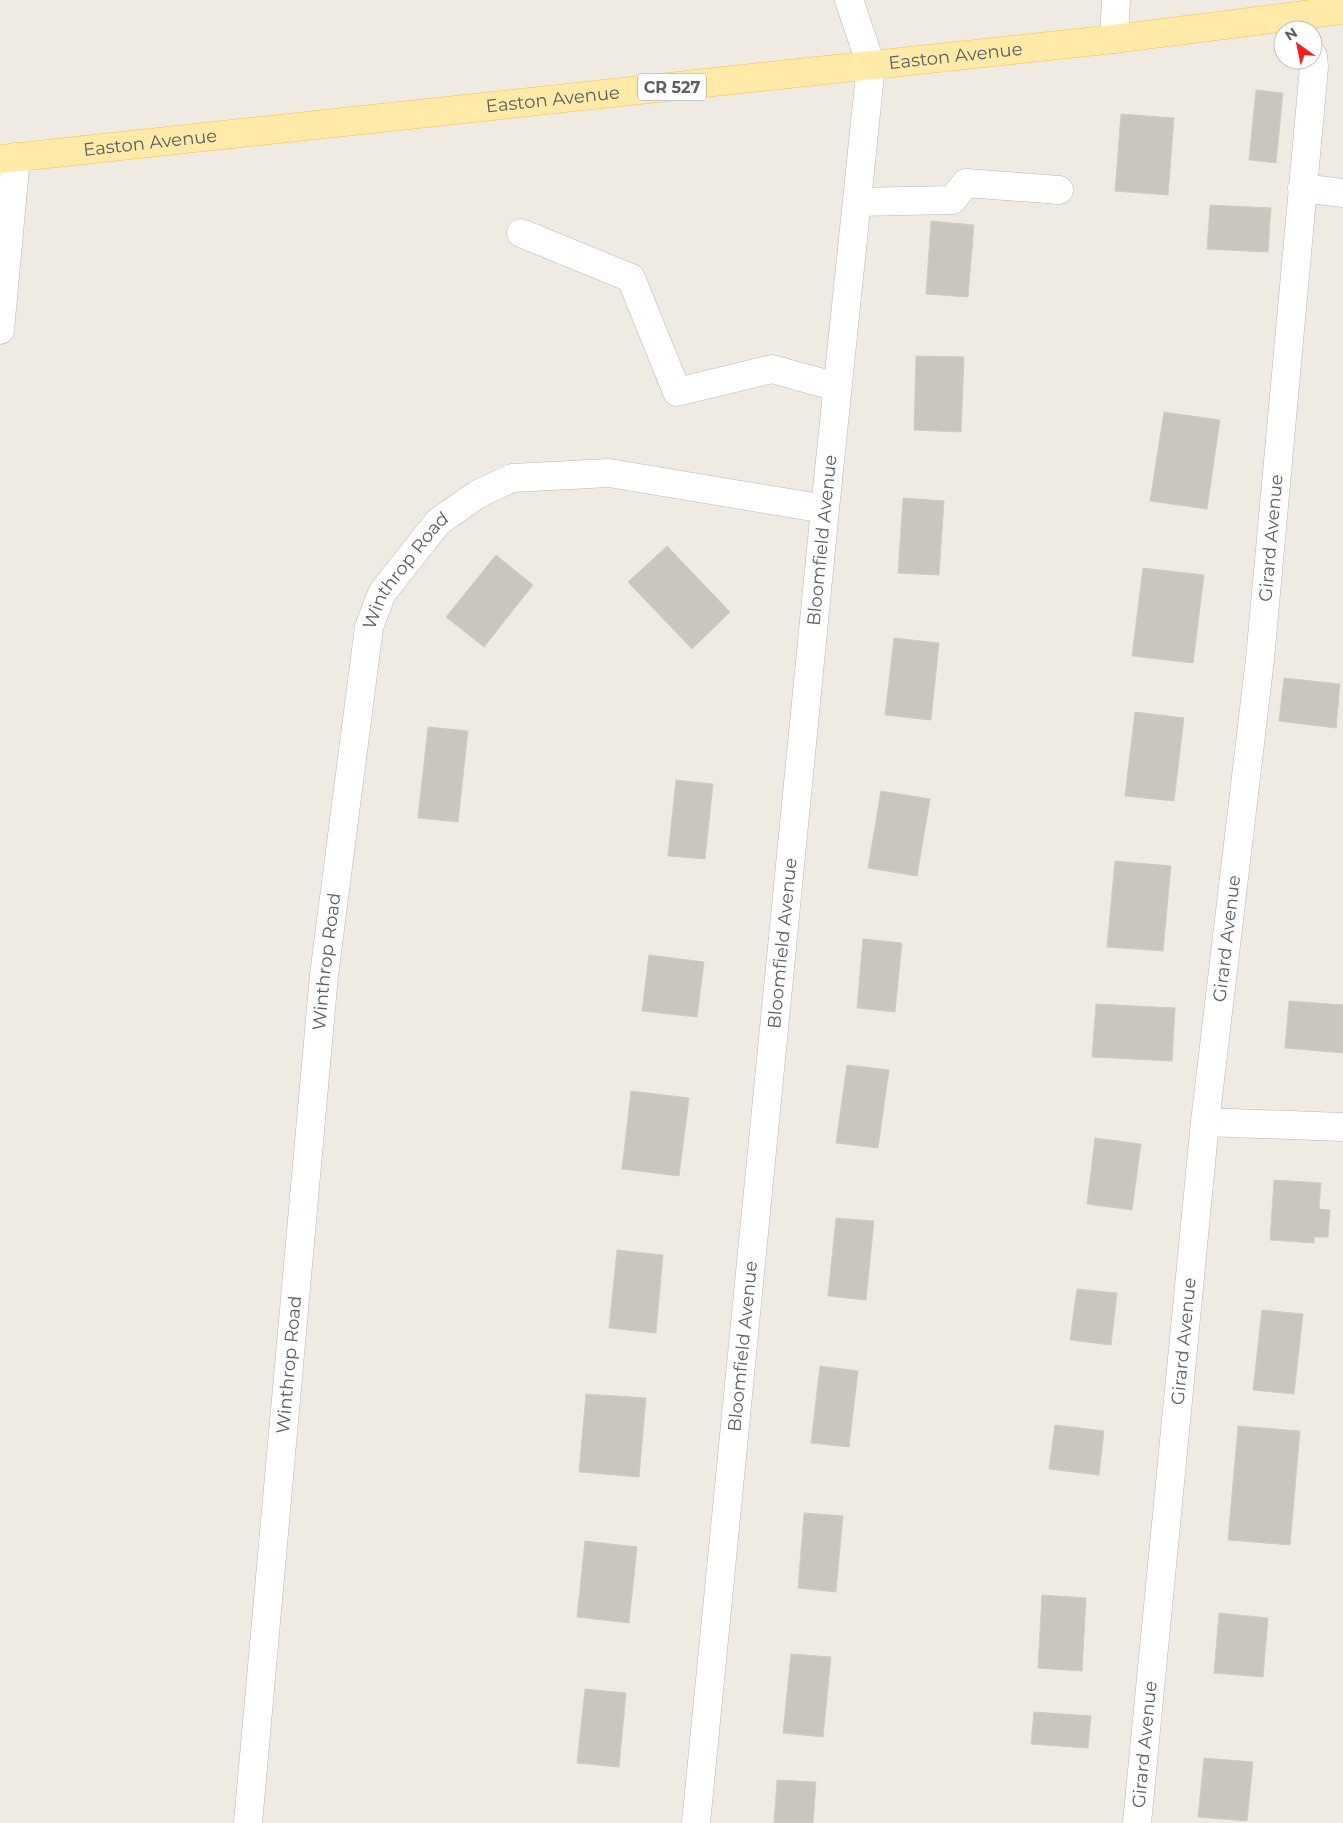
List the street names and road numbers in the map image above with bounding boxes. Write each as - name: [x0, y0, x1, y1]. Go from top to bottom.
- street label: Easton Avenue: [887, 38, 1024, 74]
- road number: CR 527: [638, 74, 706, 100]
- street label: Easton Avenue: [485, 81, 621, 118]
- street label: Easton Avenue: [82, 125, 218, 161]
- street label: Bloomfield Avenue: [803, 453, 842, 627]
- street label: Girard Avenue: [1254, 473, 1288, 603]
- street label: Winthrop Road: [358, 507, 453, 632]
- street label: Bloomfield Avenue: [763, 857, 802, 1030]
- street label: Girard Avenue: [1208, 874, 1245, 1003]
- street label: Winthrop Road: [308, 891, 346, 1031]
- street label: Bloomfield Avenue: [723, 1260, 762, 1433]
- street label: Girard Avenue: [1167, 1276, 1201, 1406]
- street label: Winthrop Road: [272, 1295, 306, 1435]
- street label: Girard Avenue: [1128, 1680, 1162, 1809]

